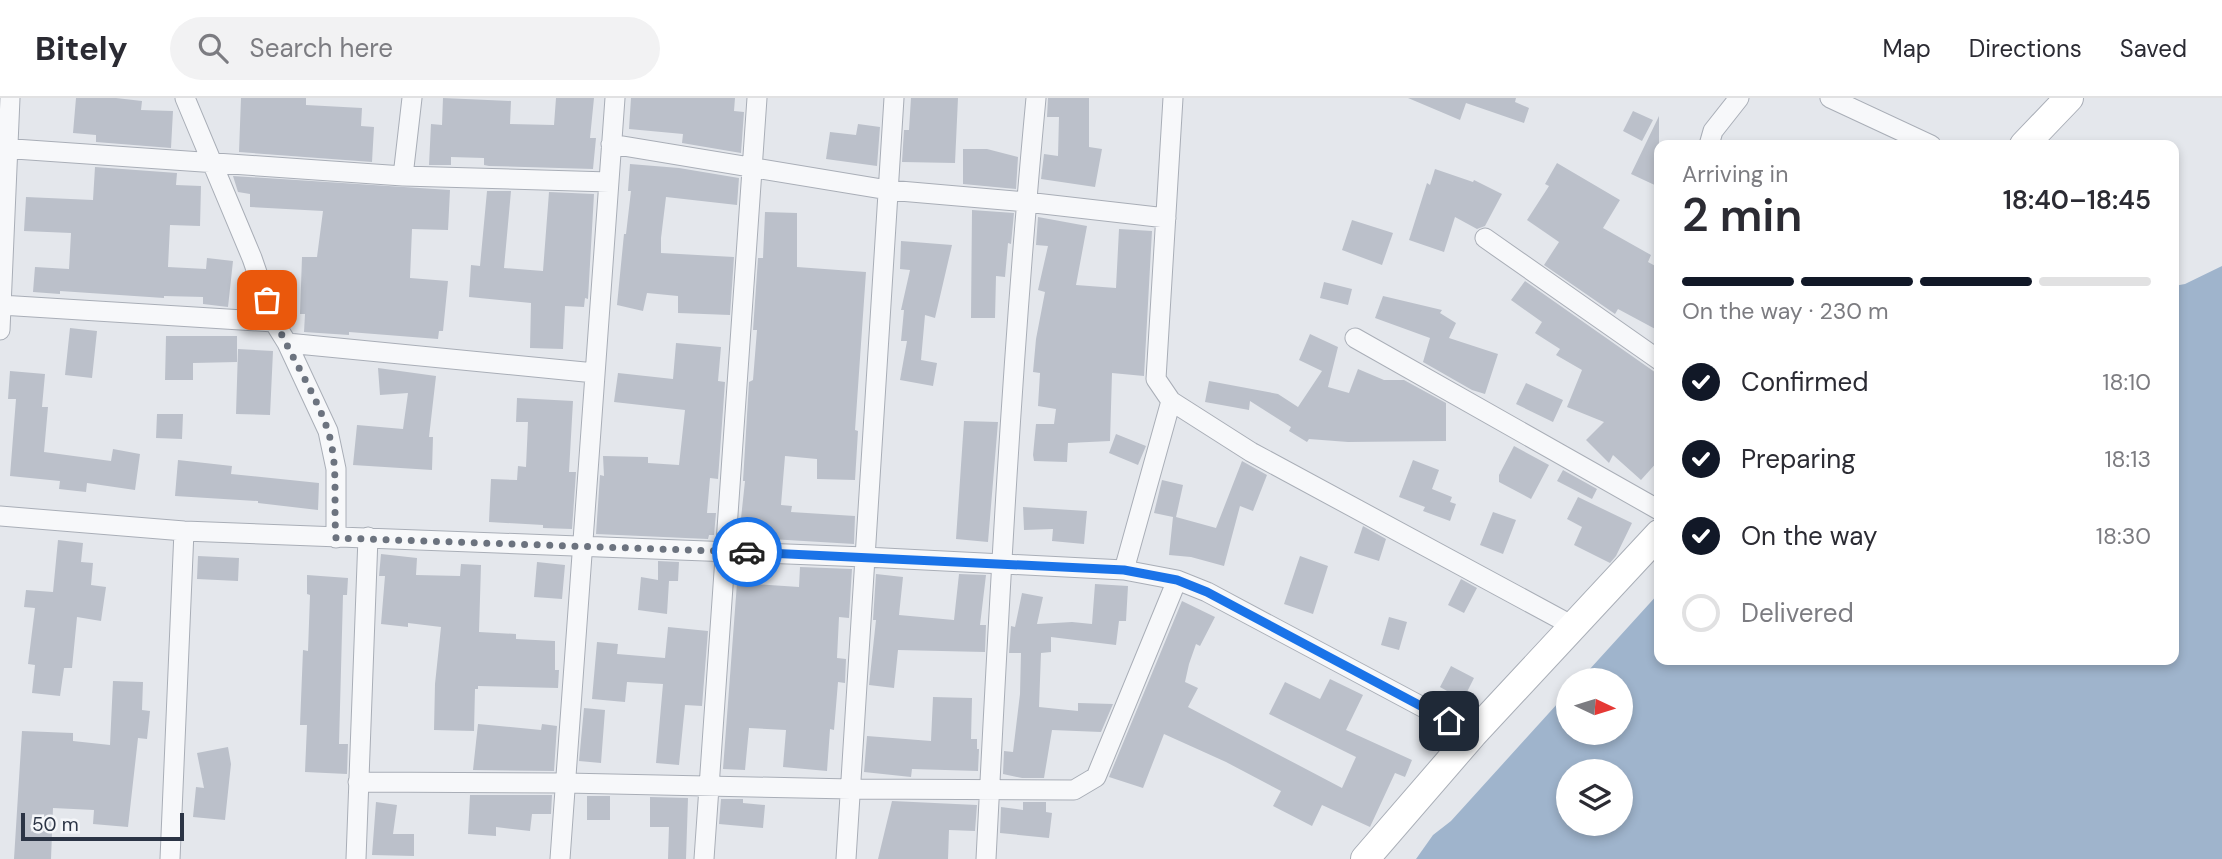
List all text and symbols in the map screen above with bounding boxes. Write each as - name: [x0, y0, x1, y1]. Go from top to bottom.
- search box: [170, 17, 660, 80]
- text: Bitely: [35, 27, 128, 70]
- icon: search: [194, 29, 232, 67]
- text: Search here: [250, 31, 393, 65]
- text: Map: [1883, 33, 1931, 64]
- text: Directions: [1969, 33, 2082, 64]
- text: Saved: [2120, 33, 2187, 64]
- text: Arriving in: [1682, 159, 1788, 189]
- text: 18:40–18:45: [2003, 183, 2151, 217]
- text: 2 min: [1682, 185, 1802, 245]
- pin: [237, 270, 297, 330]
- icon: bag: [248, 281, 286, 319]
- text: On the way · 230 m: [1682, 296, 1889, 326]
- icon: check: [1682, 363, 1720, 401]
- text: Confirmed: [1741, 365, 1868, 399]
- text: 18:10: [2102, 367, 2151, 397]
- icon: check: [1682, 440, 1720, 478]
- text: Preparing: [1741, 442, 1856, 476]
- text: 18:13: [2104, 444, 2151, 474]
- courier: [712, 517, 782, 587]
- icon: check: [1682, 517, 1720, 555]
- text: On the way: [1741, 519, 1877, 553]
- text: 18:30: [2096, 521, 2151, 551]
- icon: car: [728, 533, 766, 571]
- text: Delivered: [1741, 596, 1854, 630]
- north arrow: [1556, 668, 1633, 746]
- map controls: [1556, 668, 1633, 836]
- pin: [1419, 691, 1479, 751]
- icon: home: [1430, 702, 1468, 740]
- button: layers: [1556, 759, 1633, 836]
- scale bar: [21, 810, 184, 842]
- text: 50 m: [32, 812, 79, 837]

